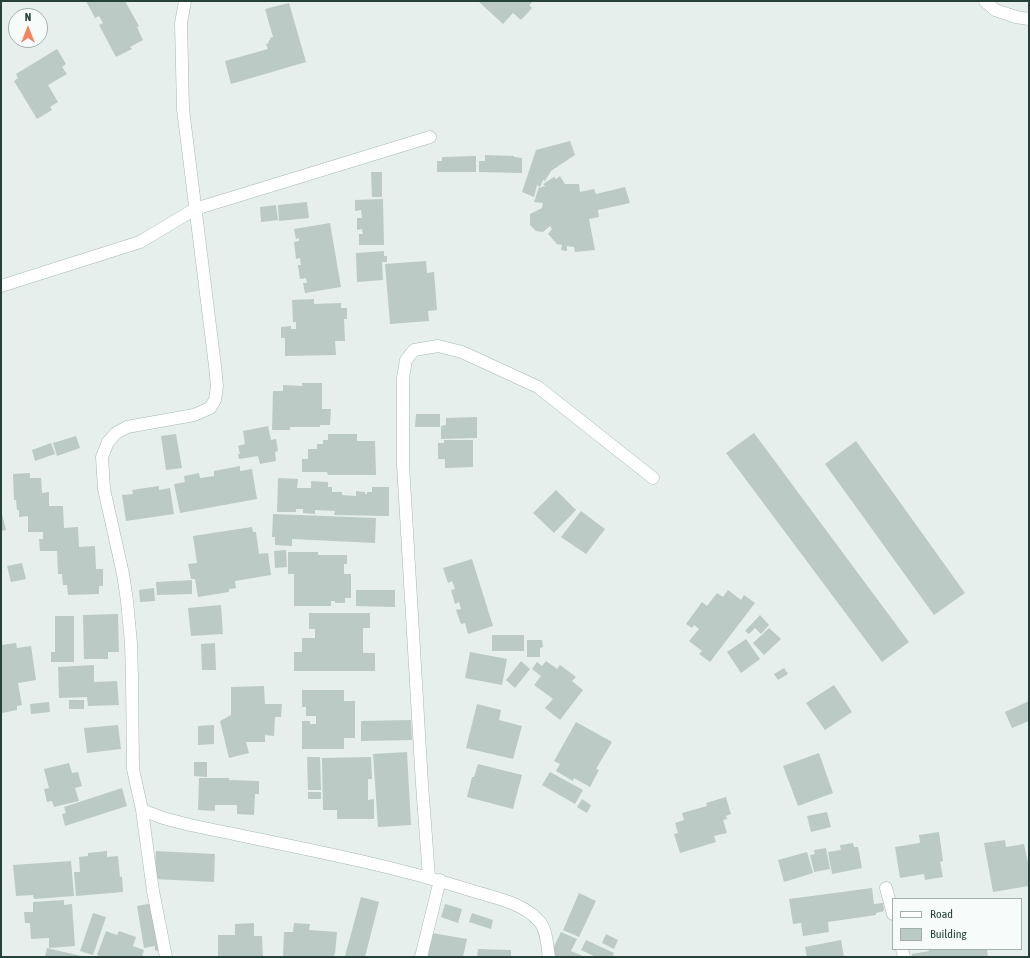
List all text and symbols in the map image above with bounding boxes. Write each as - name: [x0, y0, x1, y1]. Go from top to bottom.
- north arrow: [8, 8, 48, 48]
- text: N: [25, 11, 31, 23]
- legend: [892, 898, 1022, 950]
- text: Road: [930, 907, 953, 921]
- text: Building: [930, 927, 967, 941]

